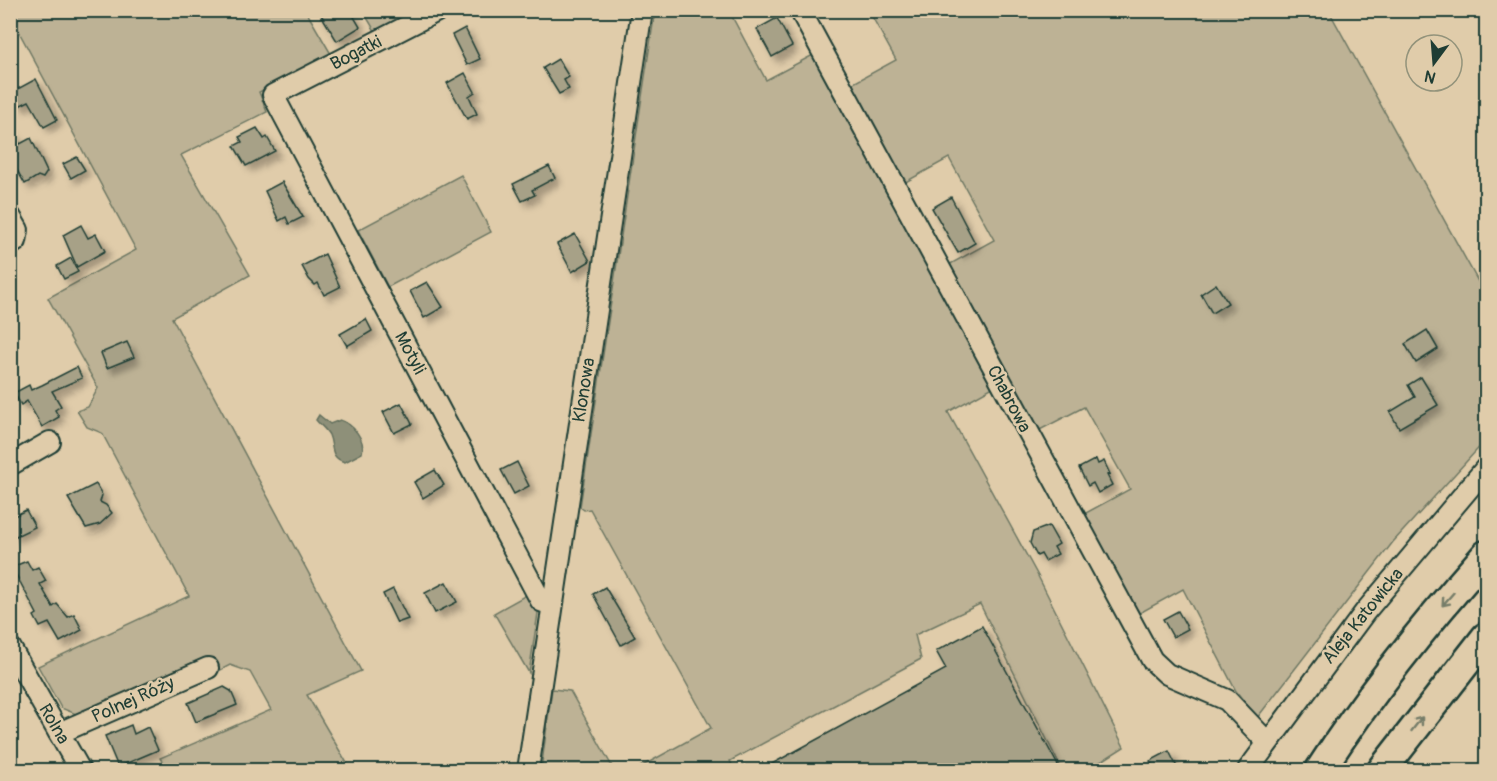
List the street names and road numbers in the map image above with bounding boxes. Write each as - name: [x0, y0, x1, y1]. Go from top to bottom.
- street label: Bogatki: [326, 30, 386, 76]
- street label: Motyli: [389, 328, 431, 378]
- street label: Klonowa: [568, 356, 600, 424]
- street label: Chabrowa: [982, 361, 1036, 437]
- street label: Aleja Katowicka: [1317, 563, 1409, 669]
- street label: Polnej Róży: [88, 671, 178, 728]
- street label: Rolna: [33, 700, 75, 748]

